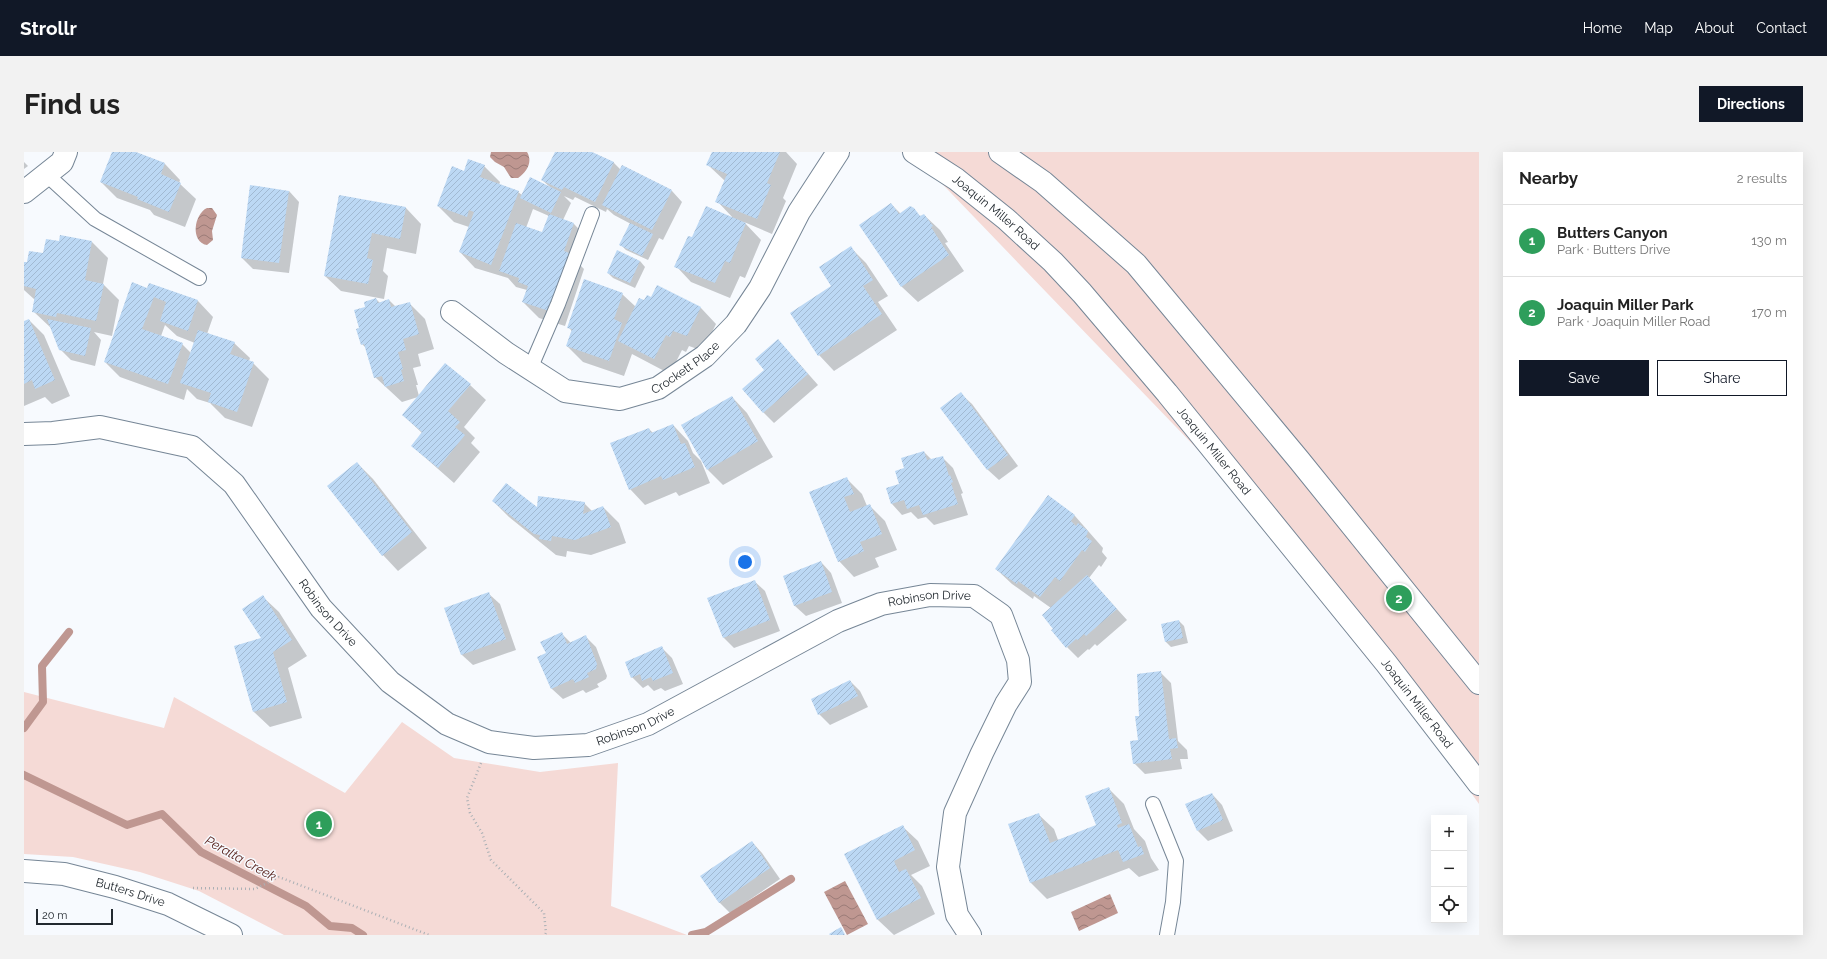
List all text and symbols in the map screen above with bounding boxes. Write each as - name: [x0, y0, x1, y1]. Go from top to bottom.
- text: Strollr: [20, 17, 77, 39]
- text: Home: [1583, 20, 1622, 36]
- text: Map: [1644, 20, 1673, 36]
- text: About: [1695, 20, 1734, 36]
- text: Contact: [1756, 20, 1807, 36]
- button: Directions: [1699, 86, 1803, 122]
- text: Find us: [24, 88, 120, 121]
- text: Nearby: [1519, 168, 1578, 188]
- text: 2 results: [1737, 171, 1787, 186]
- street label: Joaquin Miller Road: [950, 172, 1042, 253]
- text: Butters Canyon: [1557, 224, 1668, 242]
- text: 1: [1529, 233, 1535, 248]
- text: 130 m: [1751, 233, 1787, 248]
- text: Park · Butters Drive: [1557, 242, 1670, 257]
- text: Joaquin Miller Park: [1557, 296, 1694, 314]
- text: 2: [1528, 305, 1536, 320]
- text: 170 m: [1751, 305, 1787, 320]
- text: Park · Joaquin Miller Road: [1557, 314, 1710, 329]
- street label: Crockett Place: [650, 339, 722, 397]
- button: Save: [1519, 360, 1649, 396]
- button: Share: [1657, 360, 1787, 396]
- street label: Joaquin Miller Road: [1174, 404, 1254, 498]
- your location: [735, 552, 755, 572]
- street label: Robinson Drive: [296, 576, 360, 649]
- pin: 2: [1386, 583, 1412, 613]
- street label: Robinson Drive: [887, 588, 971, 610]
- street label: Joaquin Miller Road: [1378, 656, 1456, 751]
- street label: Robinson Drive: [594, 704, 677, 749]
- pin: 1: [306, 809, 332, 839]
- map controls: [1431, 815, 1467, 923]
- button: +: [1431, 815, 1467, 851]
- water label: Peralta Creek: [203, 833, 279, 884]
- button: −: [1431, 851, 1467, 887]
- street label: Butters Drive: [94, 875, 167, 910]
- button: locate: [1431, 887, 1467, 923]
- scale bar: [36, 907, 113, 926]
- text: 20 m: [42, 909, 67, 922]

